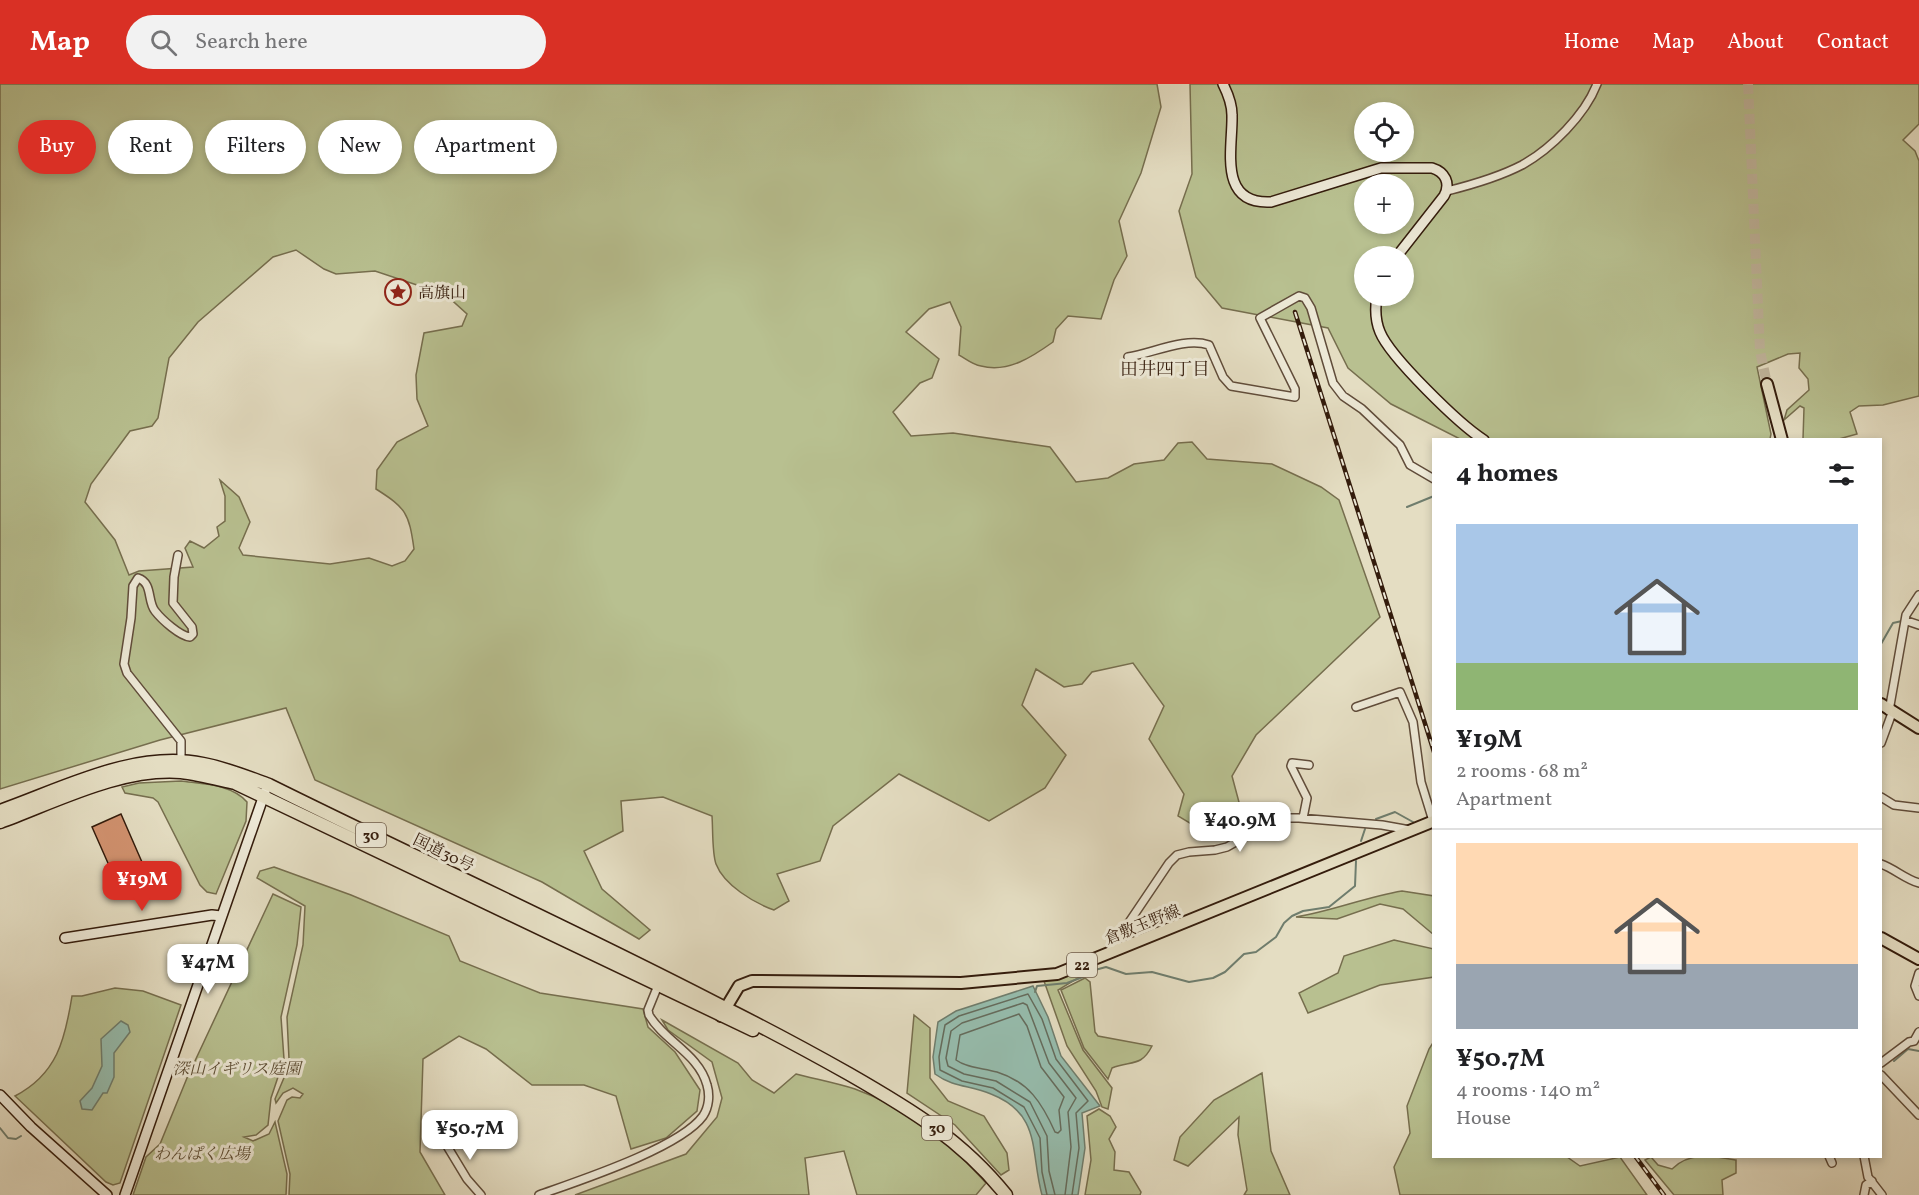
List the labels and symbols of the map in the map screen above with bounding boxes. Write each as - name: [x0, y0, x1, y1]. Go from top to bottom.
- place icon: 高旗山: [383, 277, 413, 307]
- place label: 高旗山: [418, 283, 466, 305]
- district label: 田井四丁目: [1120, 358, 1210, 383]
- pin: ¥40.9M: [1191, 802, 1289, 853]
- road number: 30: [356, 823, 386, 847]
- street label: 国道30号: [409, 830, 477, 878]
- pin: ¥19M: [106, 861, 178, 912]
- street label: 倉敷玉野線: [1102, 901, 1184, 951]
- pin: ¥47M: [172, 944, 244, 995]
- road number: 22: [1067, 953, 1097, 977]
- park label: 深山イギリス庭園: [173, 1059, 304, 1081]
- pin: ¥50.7M: [421, 1110, 519, 1161]
- road number: 30: [922, 1116, 952, 1140]
- park label: わんぱく広場: [154, 1144, 252, 1166]

